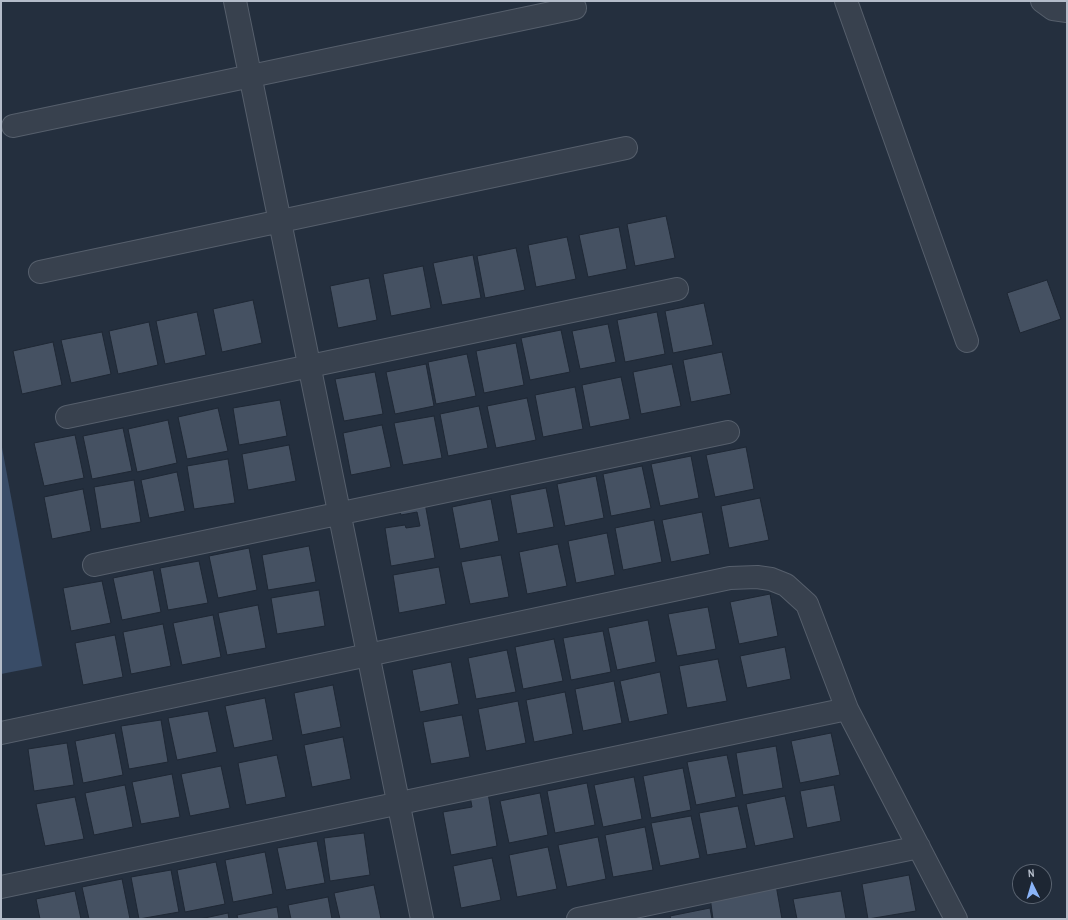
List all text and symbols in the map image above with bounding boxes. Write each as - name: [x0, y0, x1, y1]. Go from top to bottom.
- north arrow: [1012, 864, 1052, 904]
- text: N: [1027, 866, 1035, 880]

